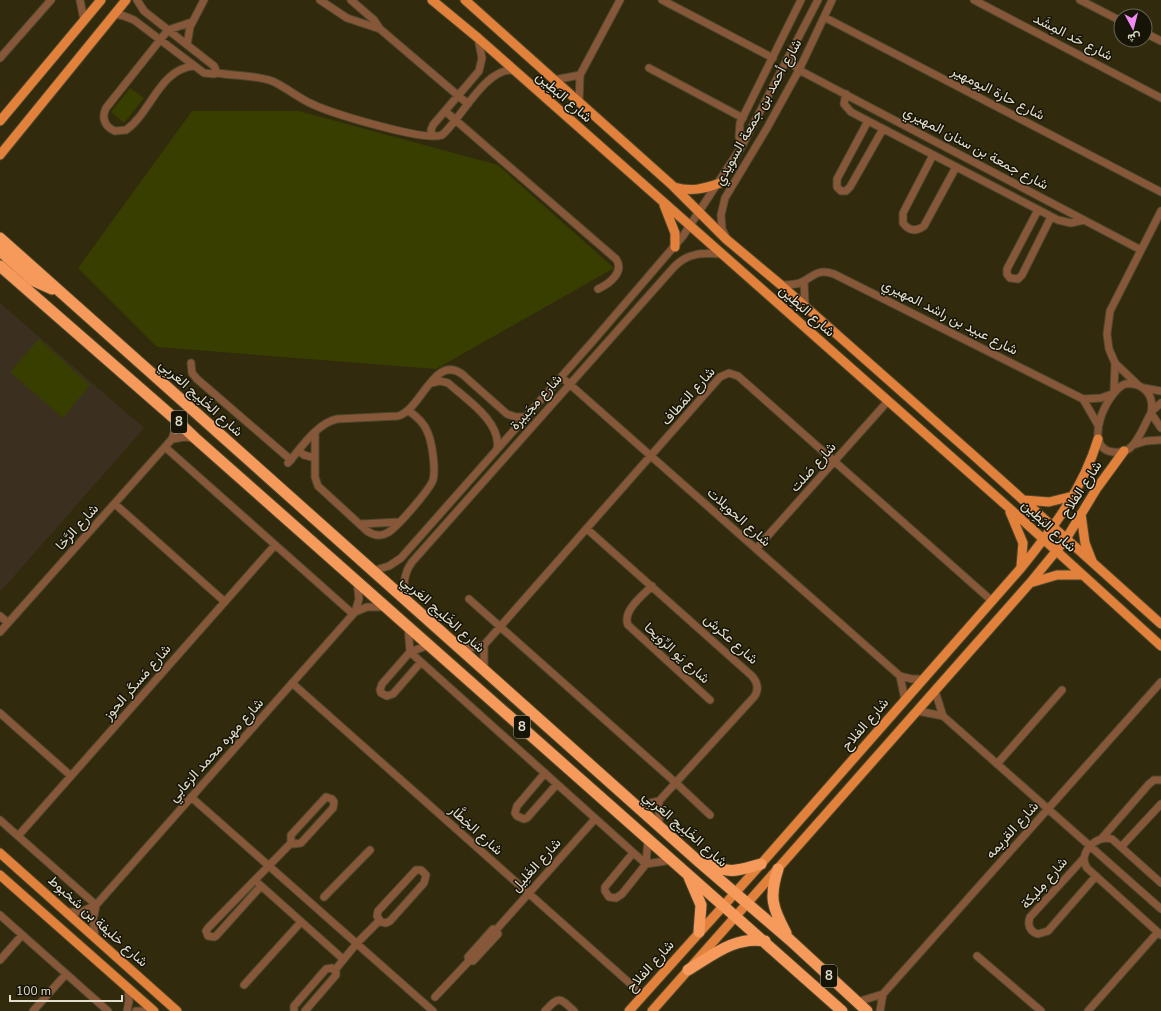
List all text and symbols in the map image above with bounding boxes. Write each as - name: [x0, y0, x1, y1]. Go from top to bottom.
- north arrow: [1113, 8, 1153, 48]
- street label: شارع حَد المِشَد: [1030, 9, 1116, 66]
- text: ش: [1127, 29, 1142, 46]
- street label: شارع أحمد بن جمعة السويدي: [710, 35, 808, 190]
- street label: شارع حارة البومهير: [947, 61, 1048, 126]
- street label: شارع البَطِين: [531, 67, 596, 128]
- street label: شارع جمعة بن سنان المهيري: [899, 102, 1052, 196]
- street label: شارع عبيد بن راشد المهيري: [878, 274, 1021, 361]
- street label: شارع البَطِين: [774, 281, 839, 342]
- street label: شارع الخَلِيج العَربِي: [154, 355, 247, 442]
- street label: شارع المَطاف: [657, 363, 720, 430]
- street label: شارع مجَيبرة: [506, 370, 567, 435]
- road number: 8: [171, 411, 187, 433]
- street label: شارع صَلت: [786, 438, 841, 497]
- street label: شارع الفلاح: [1056, 457, 1107, 521]
- street label: شارع الحويلات: [702, 483, 775, 552]
- street label: شارع البَطِين: [1017, 496, 1081, 557]
- street label: شارع الرَّخا: [51, 500, 104, 555]
- street label: شارع الخَلِيج العَربِي: [396, 571, 489, 658]
- street label: شارع عكرش: [699, 609, 762, 669]
- street label: شارع يَو الرِّوَيحا: [639, 618, 714, 689]
- street label: شارع مَسكَر الحوز: [98, 640, 176, 726]
- street label: شارع مهره محمد الزعابي: [164, 694, 269, 807]
- street label: شارع الفلاح: [837, 694, 894, 755]
- road number: 8: [514, 716, 530, 738]
- street label: شارع الخَلِيج العَربِي: [637, 787, 732, 873]
- street label: شارع القريمه: [981, 797, 1044, 863]
- street label: شارع الخِطَّار: [444, 799, 508, 860]
- street label: شارع الغَلِيل: [507, 834, 566, 897]
- street label: شارع مِليكة: [1016, 853, 1073, 914]
- street label: شارع خليفة بن شخبوط: [43, 871, 152, 972]
- street label: شارع الفلاح: [622, 936, 679, 997]
- road number: 8: [821, 965, 837, 987]
- scale bar: [10, 977, 122, 1003]
- text: 100 m: [16, 983, 51, 999]

